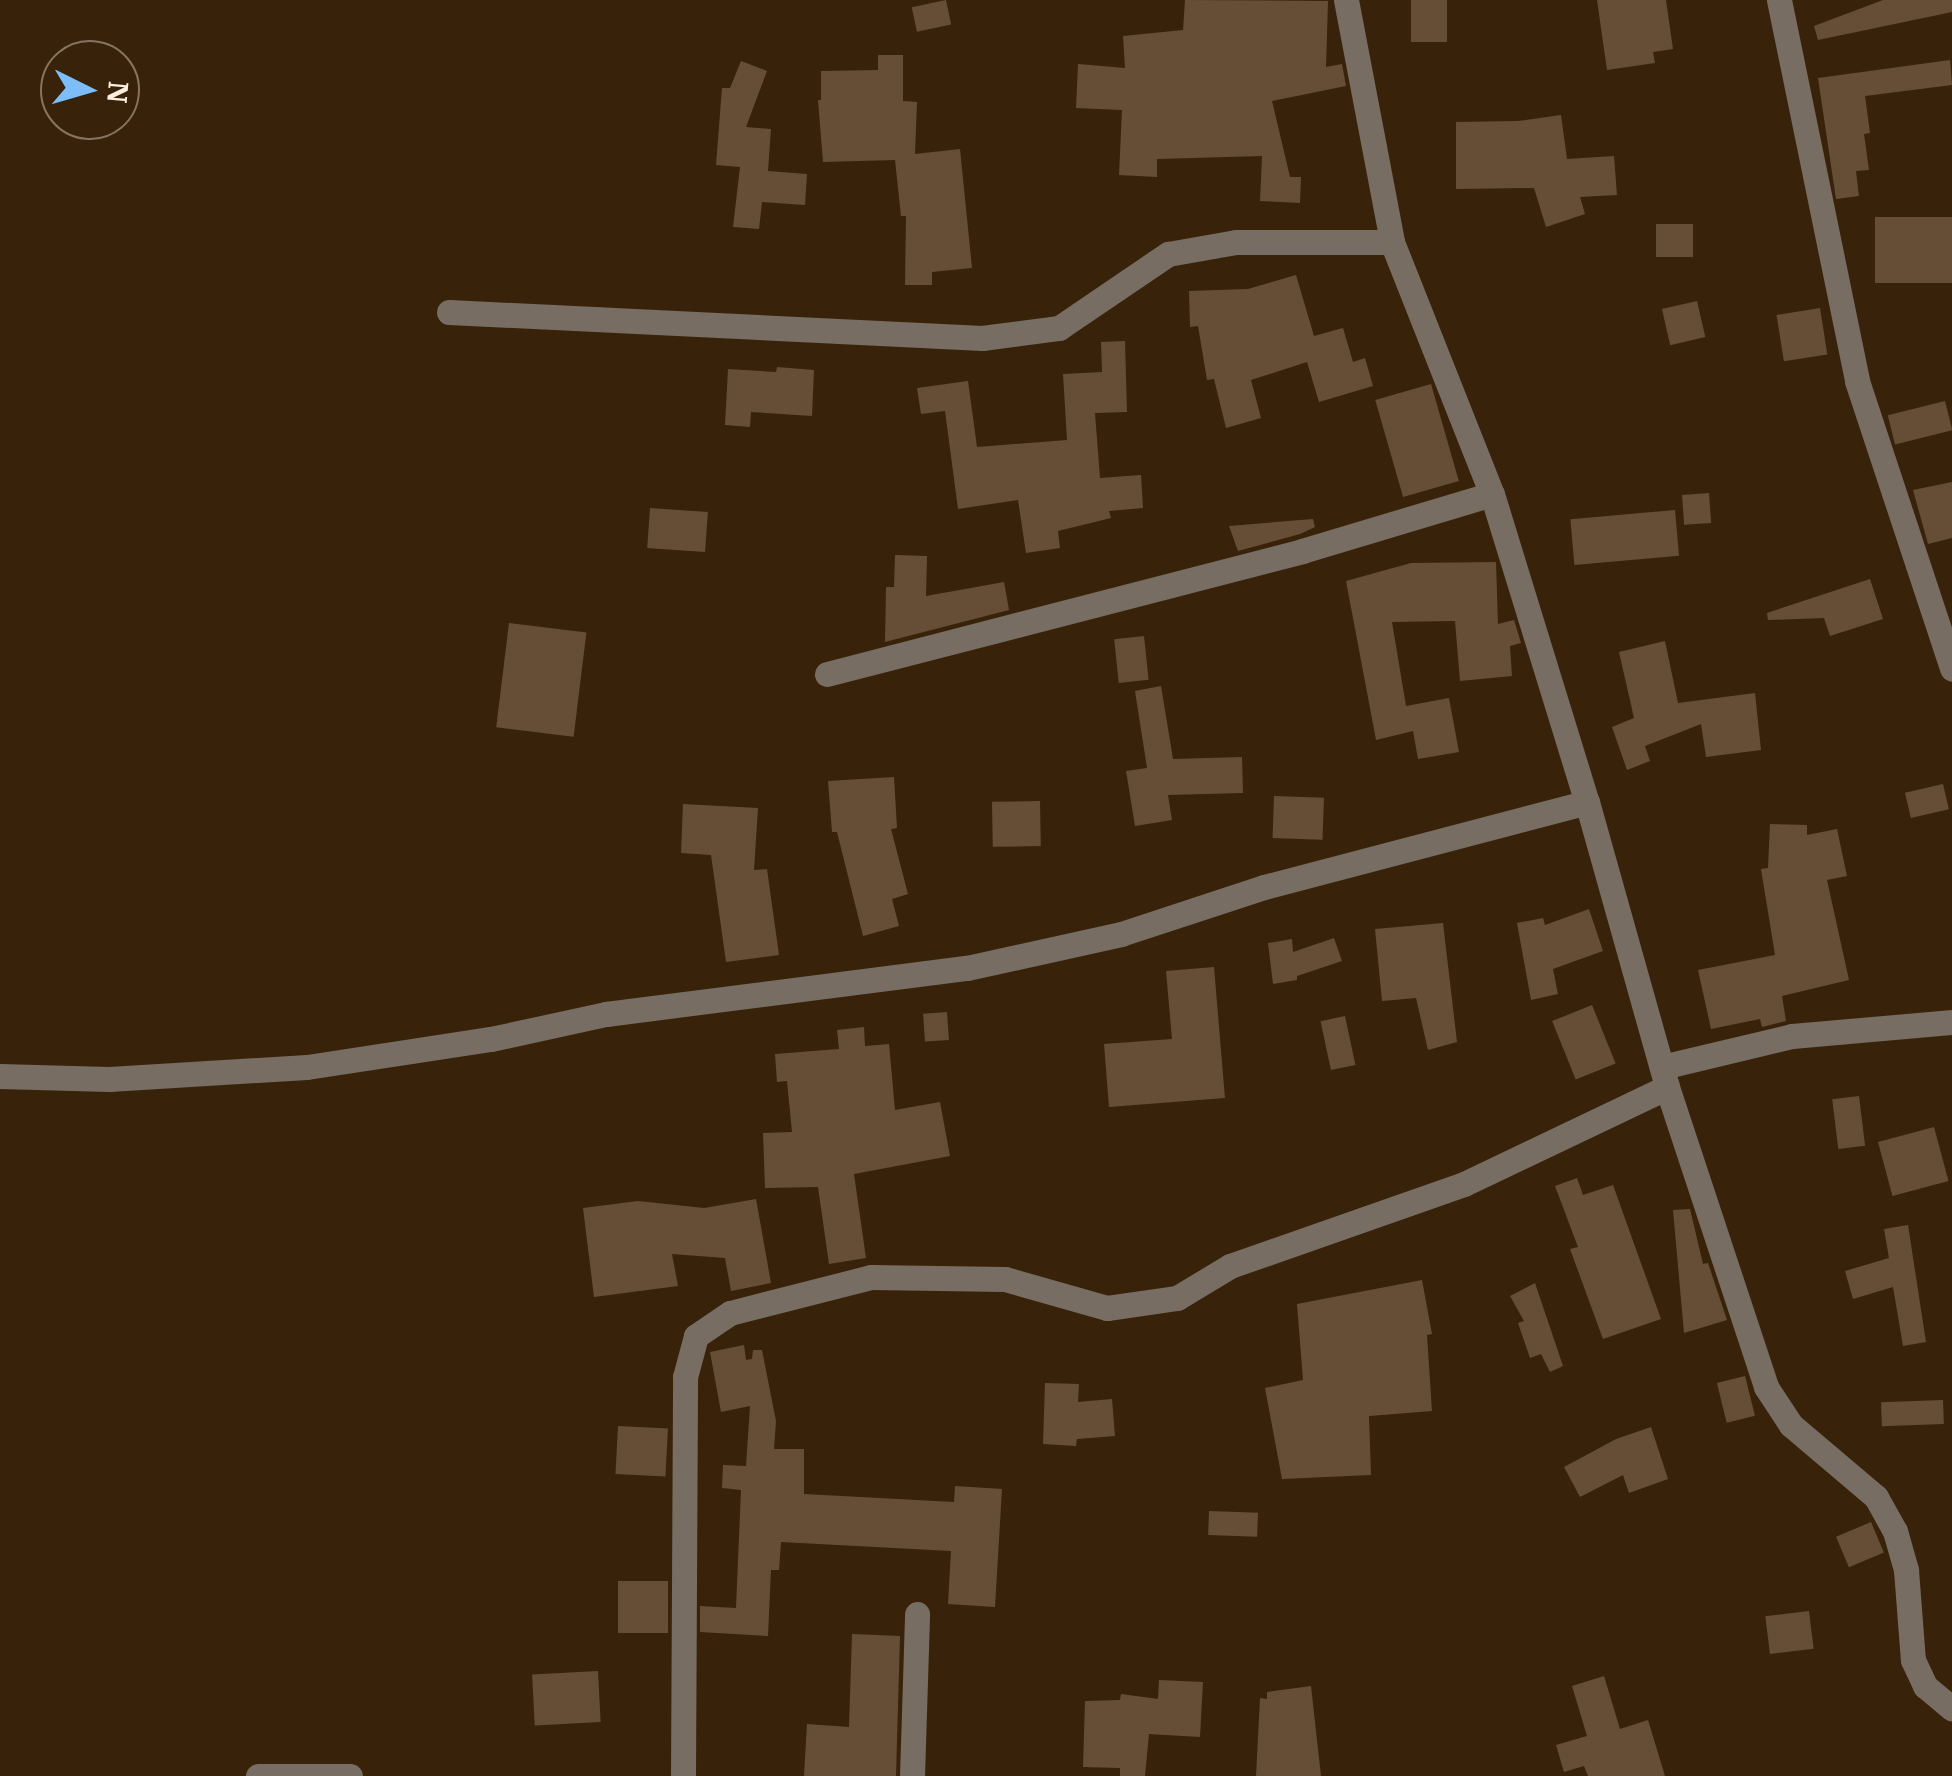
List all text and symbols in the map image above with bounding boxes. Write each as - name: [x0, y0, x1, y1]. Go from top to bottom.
- north arrow: [40, 40, 140, 140]
- text: N: [99, 80, 138, 105]

